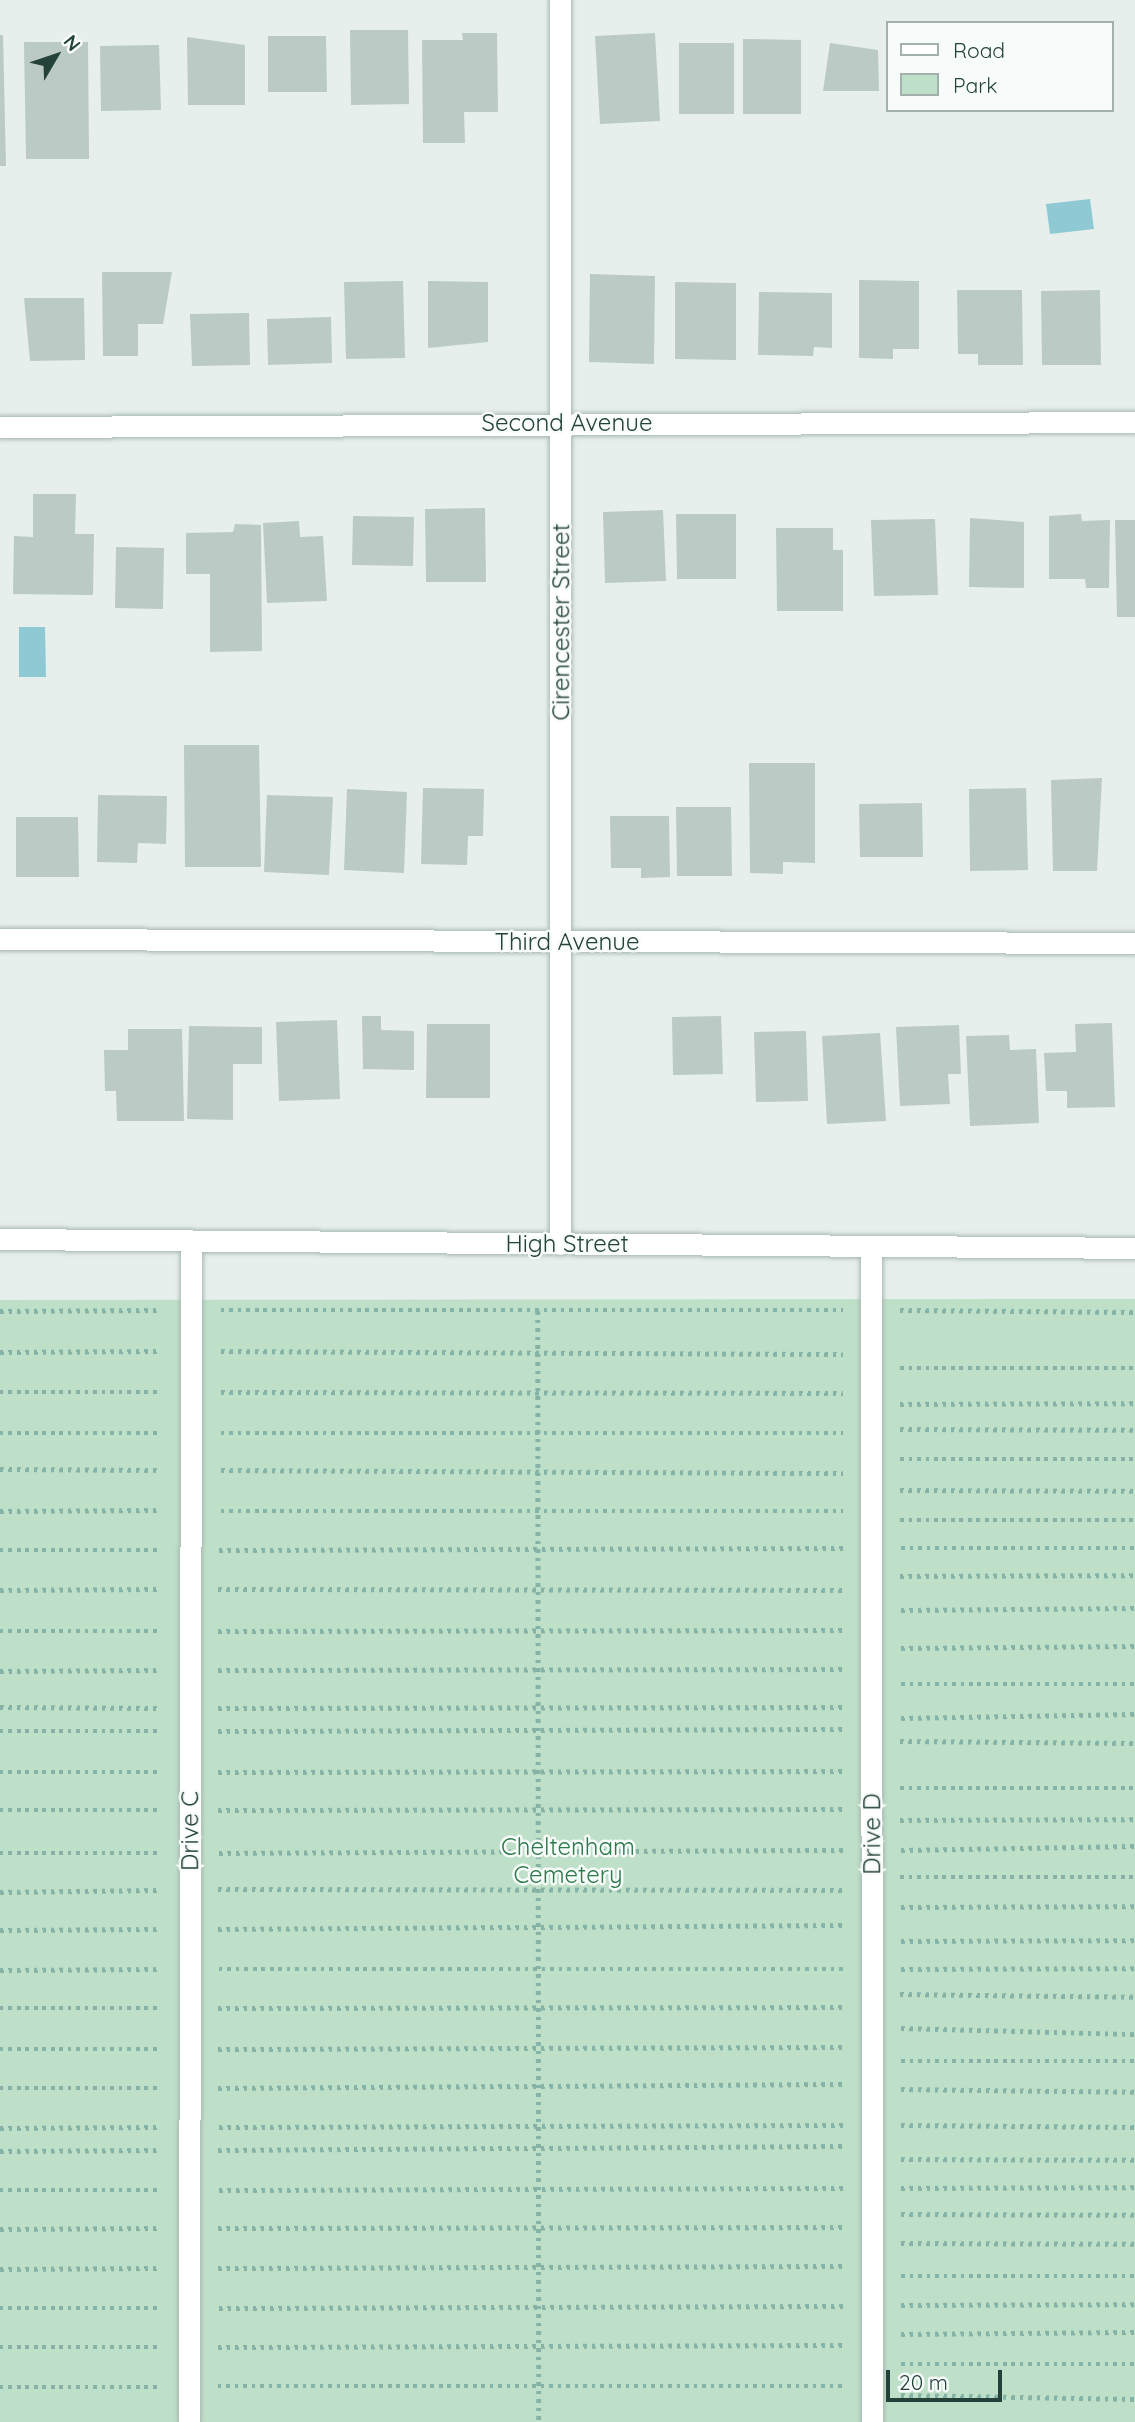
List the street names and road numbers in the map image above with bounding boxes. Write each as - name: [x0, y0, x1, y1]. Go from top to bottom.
- street label: Second Avenue: [481, 409, 653, 437]
- street label: Cirencester Street: [547, 523, 575, 721]
- street label: Third Avenue: [494, 928, 640, 956]
- street label: High Street: [505, 1230, 629, 1258]
- street label: Drive C: [176, 1791, 204, 1871]
- street label: Drive D: [858, 1793, 886, 1875]

